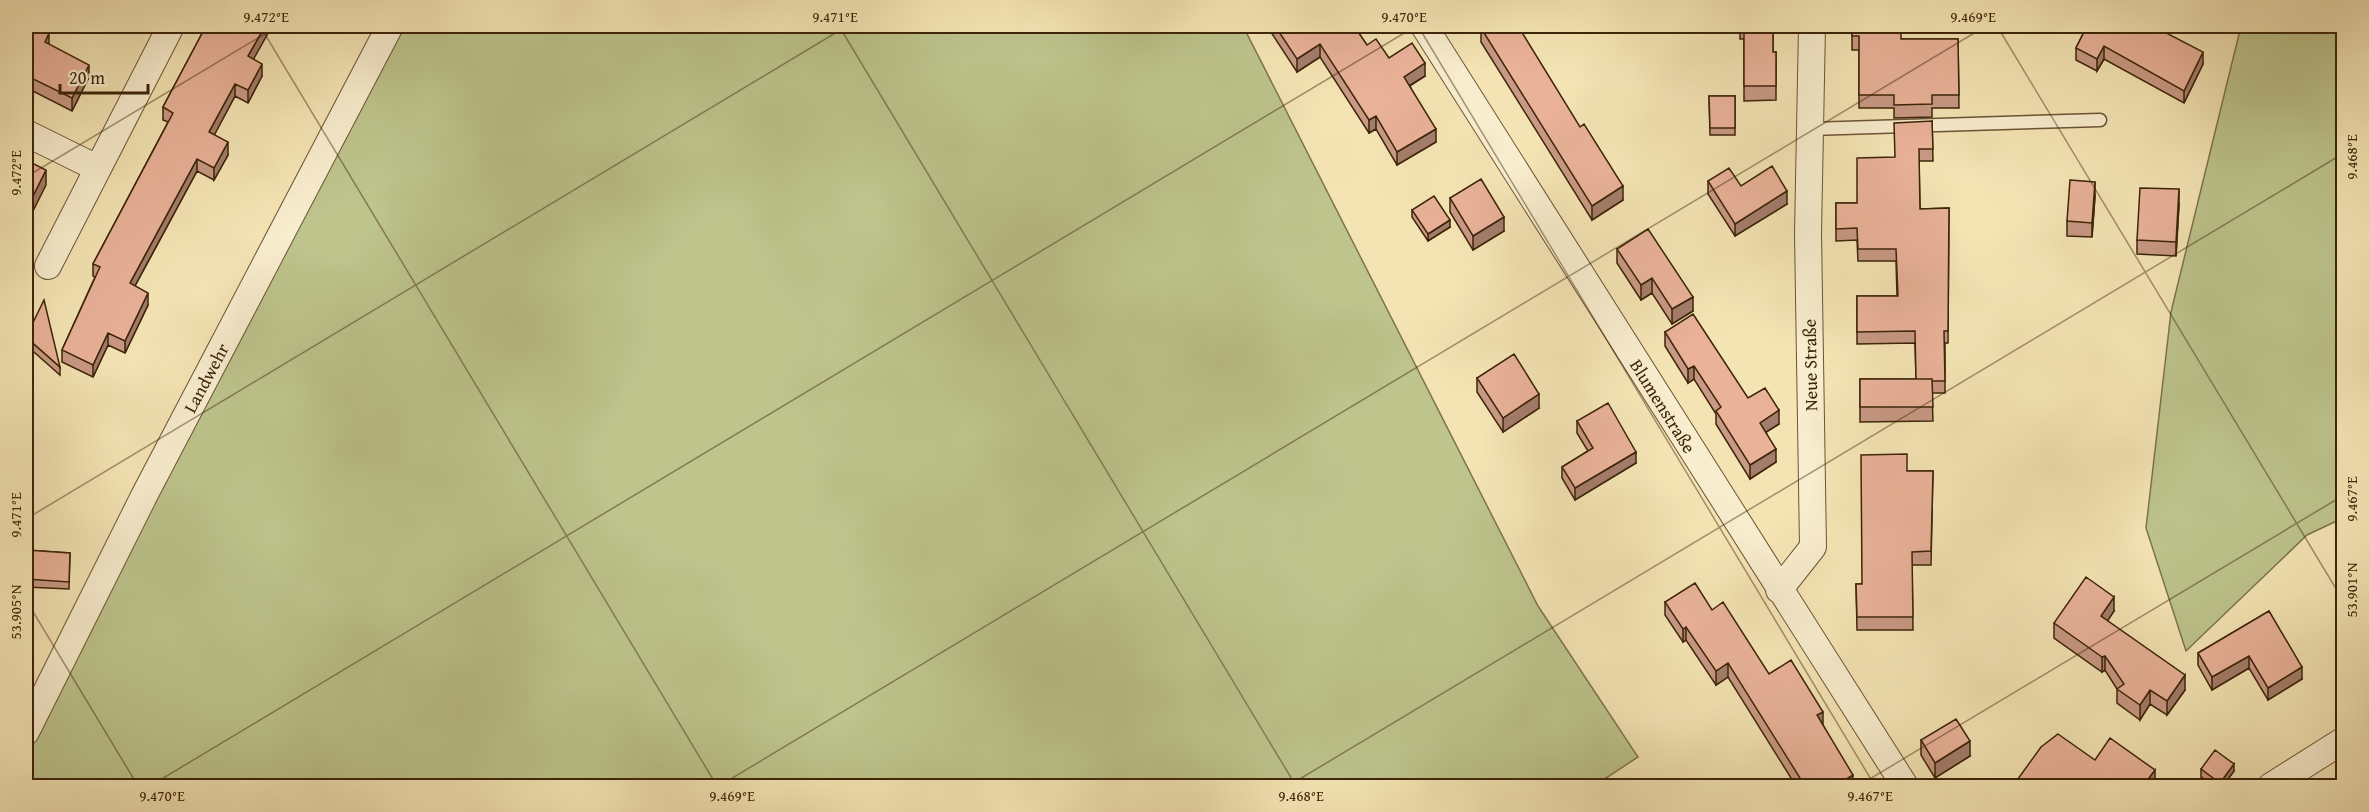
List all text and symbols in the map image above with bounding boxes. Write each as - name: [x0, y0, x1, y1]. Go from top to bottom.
- text: 9.472°E: [243, 6, 289, 27]
- text: 9.471°E: [812, 6, 858, 27]
- text: 9.470°E: [1381, 6, 1427, 27]
- text: 9.469°E: [1950, 6, 1996, 27]
- scale bar: [60, 57, 148, 95]
- text: 20 m: [69, 64, 105, 91]
- text: 9.468°E: [2341, 134, 2362, 180]
- text: 9.472°E: [5, 150, 26, 196]
- street label: Neue Straße: [1796, 319, 1824, 411]
- street label: Landwehr: [176, 338, 236, 418]
- street label: Blumenstraße: [1623, 354, 1703, 458]
- text: 9.467°E: [2341, 476, 2362, 522]
- text: 9.471°E: [5, 492, 26, 538]
- text: 53.901°N: [2341, 562, 2362, 617]
- text: 53.905°N: [5, 584, 26, 639]
- text: 9.470°E: [139, 785, 185, 806]
- text: 9.469°E: [709, 785, 755, 806]
- text: 9.468°E: [1278, 785, 1324, 806]
- text: 9.467°E: [1847, 785, 1893, 806]

